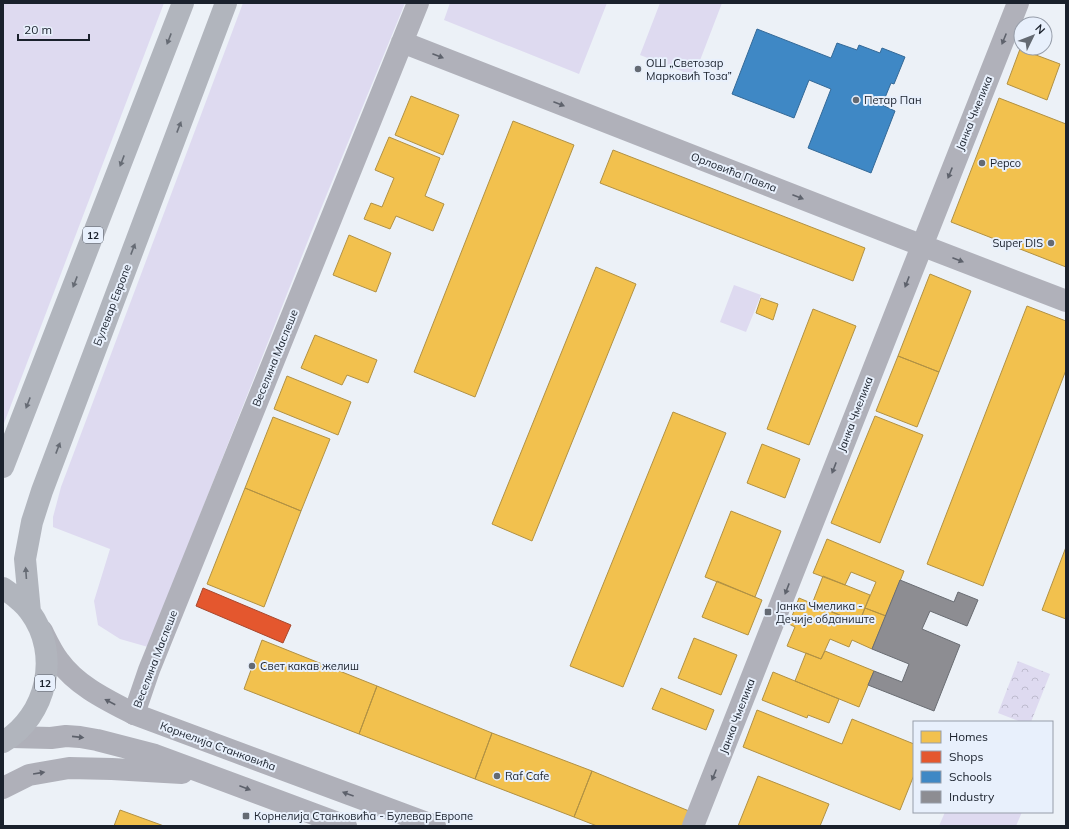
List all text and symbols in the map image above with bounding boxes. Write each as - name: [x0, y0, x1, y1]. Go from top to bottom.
- scale bar: [18, 16, 89, 42]
- north arrow: [1013, 16, 1053, 56]
- text: N: [1032, 21, 1048, 37]
- text: 20 m: [24, 22, 52, 37]
- one-way arrow: [166, 34, 172, 46]
- one-way arrow: [1000, 34, 1006, 46]
- one-way arrow: [433, 54, 445, 60]
- place label: ОШ „Светозар Марковић Тоза”: [646, 56, 732, 83]
- marker: ОШ „Светозар Марковић Тоза”: [633, 64, 643, 74]
- street label: Јанка Чмелика: [953, 74, 995, 152]
- place label: Петар Пан: [864, 93, 922, 107]
- marker: Петар Пан: [851, 95, 861, 105]
- one-way arrow: [554, 101, 566, 107]
- one-way arrow: [176, 121, 182, 133]
- street label: Орловића Павла: [689, 149, 779, 195]
- one-way arrow: [119, 155, 125, 167]
- place label: Pepco: [990, 156, 1021, 170]
- marker: Pepco: [977, 158, 987, 168]
- one-way arrow: [947, 167, 953, 179]
- one-way arrow: [792, 194, 803, 200]
- road number: 12: [83, 227, 103, 243]
- place label: Super DIS: [992, 236, 1043, 250]
- marker: Super DIS: [1046, 238, 1056, 248]
- one-way arrow: [131, 242, 137, 254]
- one-way arrow: [952, 257, 964, 263]
- street label: Булевар Европе: [90, 262, 134, 348]
- one-way arrow: [72, 276, 78, 287]
- one-way arrow: [904, 276, 910, 288]
- street label: Веселина Маслеше: [249, 307, 301, 409]
- street label: Јанка Чмелика: [834, 375, 876, 453]
- one-way arrow: [24, 397, 30, 409]
- one-way arrow: [56, 442, 62, 454]
- one-way arrow: [831, 463, 837, 475]
- one-way arrow: [23, 567, 30, 579]
- one-way arrow: [783, 584, 789, 596]
- place label: Јанка Чмелика - Дечије обданиште: [776, 599, 875, 626]
- marker: Јанка Чмелика - Дечије обданиште: [763, 607, 773, 617]
- street label: Веселина Маслеше: [130, 608, 180, 710]
- place label: Свет какав желиш: [260, 659, 359, 673]
- marker: Свет какав желиш: [247, 661, 257, 671]
- road number: 12: [35, 675, 55, 691]
- street label: Јанка Чмелика: [716, 677, 758, 755]
- one-way arrow: [104, 698, 116, 705]
- street label: Корнелија Станковића: [158, 719, 278, 773]
- legend: [913, 721, 1053, 813]
- text: Homes: [949, 729, 988, 744]
- one-way arrow: [71, 734, 84, 740]
- text: Shops: [949, 749, 984, 764]
- place label: Raf Cafe: [505, 769, 549, 783]
- text: Schools: [949, 769, 992, 784]
- one-way arrow: [33, 770, 45, 776]
- one-way arrow: [710, 770, 716, 782]
- marker: Raf Cafe: [492, 771, 502, 781]
- one-way arrow: [240, 786, 252, 792]
- text: Industry: [949, 789, 995, 804]
- one-way arrow: [342, 790, 354, 796]
- place label: Корнелија Станковића - Булевар Европе: [254, 809, 473, 823]
- marker: Корнелија Станковића - Булевар Европе: [241, 811, 251, 821]

